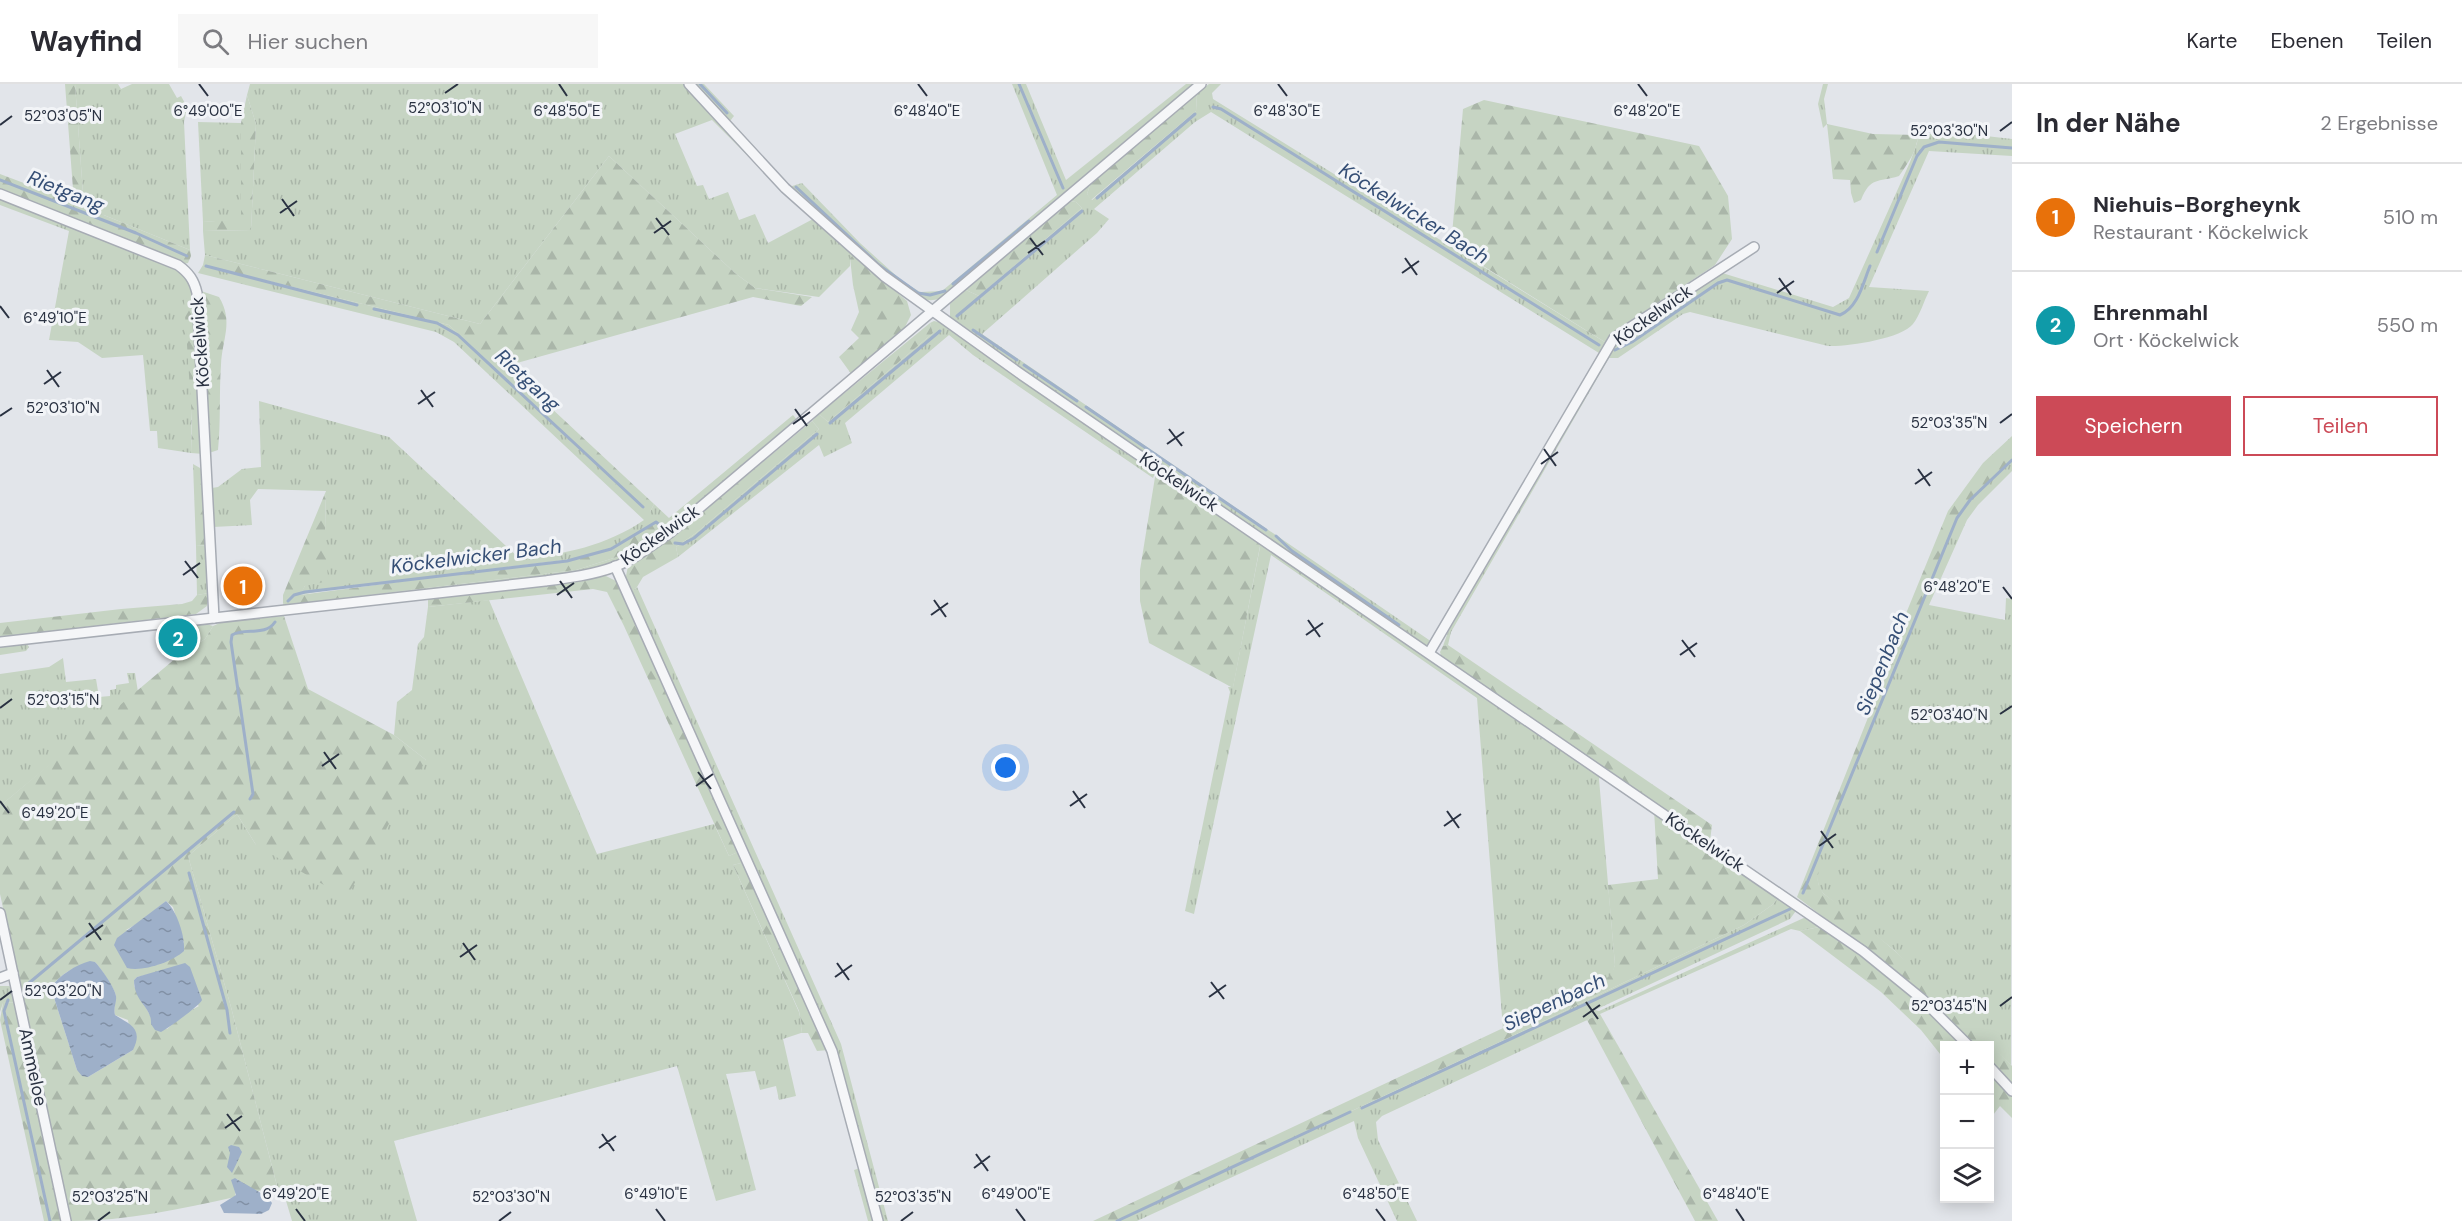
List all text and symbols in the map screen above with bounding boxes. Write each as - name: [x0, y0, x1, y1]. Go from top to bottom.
- search box: [178, 14, 598, 68]
- text: Wayfind: [30, 23, 142, 60]
- icon: search: [199, 25, 232, 58]
- text: Hier suchen: [247, 27, 368, 56]
- text: Karte: [2187, 27, 2237, 55]
- text: Ebenen: [2270, 27, 2343, 55]
- text: Teilen: [2376, 27, 2432, 55]
- text: 52°03'10"N: [408, 98, 482, 118]
- text: 6°49'00"E: [174, 101, 242, 121]
- text: 6°48'50"E: [534, 101, 600, 121]
- text: 6°48'40"E: [894, 101, 960, 121]
- text: 6°48'30"E: [1253, 101, 1321, 121]
- text: 6°48'20"E: [1614, 101, 1680, 121]
- text: 52°03'05"N: [24, 106, 102, 126]
- text: In der Nähe: [2036, 106, 2181, 140]
- text: 2 Ergebnisse: [2320, 110, 2438, 136]
- text: 52°03'30"N: [1910, 121, 1988, 141]
- water label: Köckelwicker Bach: [1334, 156, 1494, 270]
- water label: Rietgang: [24, 164, 109, 218]
- text: Niehuis-Borgheynk: [2093, 190, 2301, 219]
- text: 1: [2052, 204, 2059, 230]
- text: 510 m: [2383, 204, 2438, 230]
- text: Restaurant · Köckelwick: [2093, 219, 2309, 245]
- street label: Köckelwick: [1609, 279, 1697, 351]
- street label: Köckelwick: [185, 296, 215, 388]
- text: Ehrenmahl: [2093, 298, 2208, 327]
- text: 6°49'10"E: [23, 308, 87, 328]
- text: 2: [2050, 312, 2061, 338]
- text: 550 m: [2377, 312, 2438, 338]
- text: Ort · Köckelwick: [2093, 327, 2239, 353]
- water label: Rietgang: [490, 343, 567, 418]
- button: Speichern: [2036, 396, 2231, 456]
- button: Teilen: [2243, 396, 2438, 456]
- text: 52°03'10"N: [26, 398, 100, 418]
- text: 52°03'35"N: [1911, 413, 1987, 433]
- street label: Köckelwick: [1135, 447, 1223, 517]
- street label: Köckelwick: [616, 499, 704, 571]
- water label: Köckelwicker Bach: [389, 533, 563, 579]
- pin: 1: [224, 564, 262, 608]
- text: 6°48'20"E: [1924, 577, 1990, 597]
- water label: Siepenbach: [1849, 607, 1915, 719]
- pin: 2: [158, 616, 198, 660]
- text: 52°03'15"N: [27, 690, 99, 710]
- text: 52°03'40"N: [1910, 705, 1988, 725]
- your location: [991, 753, 1020, 782]
- text: 6°49'20"E: [21, 803, 89, 823]
- street label: Köckelwick: [1661, 807, 1749, 877]
- water label: Siepenbach: [1499, 967, 1609, 1037]
- text: 52°03'20"N: [24, 981, 102, 1001]
- text: 52°03'45"N: [1911, 996, 1987, 1016]
- street label: Ammeloe: [13, 1026, 53, 1108]
- map controls: [1940, 1041, 1994, 1203]
- button: +: [1940, 1041, 1994, 1095]
- button: −: [1940, 1095, 1994, 1149]
- button: layers: [1940, 1149, 1994, 1203]
- text: 6°49'20"E: [262, 1184, 330, 1204]
- text: 6°49'10"E: [624, 1184, 688, 1204]
- text: 6°49'00"E: [982, 1184, 1050, 1204]
- text: 6°48'50"E: [1343, 1184, 1409, 1204]
- text: 6°48'40"E: [1703, 1184, 1769, 1204]
- text: 52°03'25"N: [72, 1187, 148, 1207]
- text: 52°03'30"N: [472, 1187, 550, 1207]
- text: 52°03'35"N: [875, 1187, 951, 1207]

